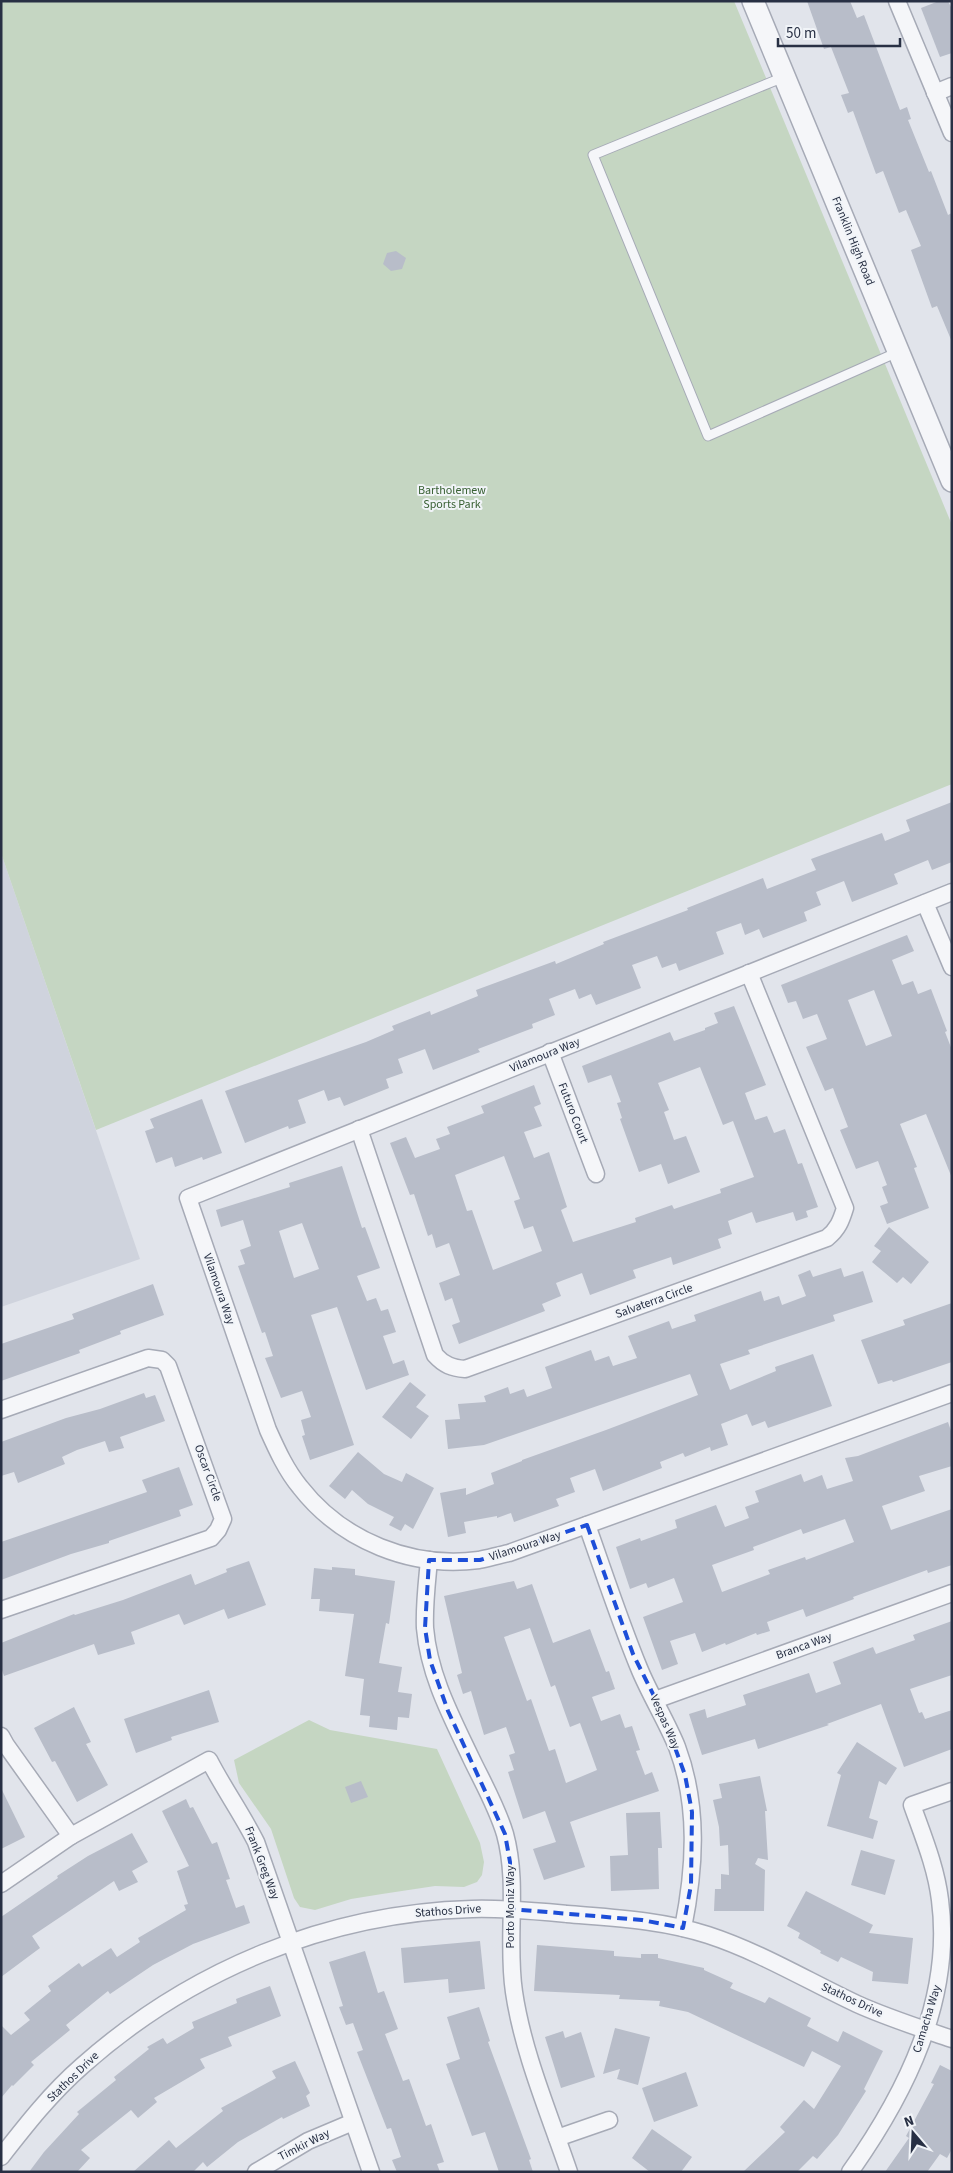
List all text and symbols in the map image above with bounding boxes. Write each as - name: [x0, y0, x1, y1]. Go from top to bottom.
- scale bar: [778, 15, 900, 47]
- text: 50 m: [786, 23, 816, 44]
- street label: Franklin High Road: [827, 194, 879, 288]
- park label: Bartholemew Sports Park: [418, 482, 486, 513]
- street label: Vilamoura Way: [507, 1033, 583, 1077]
- street label: Futuro Court: [554, 1080, 592, 1146]
- street label: Vilamoura Way: [199, 1251, 239, 1327]
- street label: Salvaterra Circle: [613, 1279, 695, 1323]
- street label: Oscar Circle: [190, 1442, 226, 1504]
- street label: Vilamoura Way: [487, 1526, 563, 1566]
- street label: Branca Way: [774, 1628, 835, 1664]
- street label: Vespas Way: [645, 1692, 685, 1752]
- street label: Frank Greg Way: [240, 1824, 284, 1902]
- street label: Porto Moniz Way: [502, 1865, 519, 1949]
- street label: Stathos Drive: [414, 1900, 482, 1922]
- street label: Stathos Drive: [818, 1978, 886, 2022]
- street label: Camacha Way: [909, 1983, 946, 2055]
- street label: Stathos Drive: [43, 2048, 103, 2106]
- north arrow: [888, 2108, 938, 2158]
- text: N: [901, 2111, 917, 2133]
- street label: Timkir Way: [275, 2125, 333, 2165]

